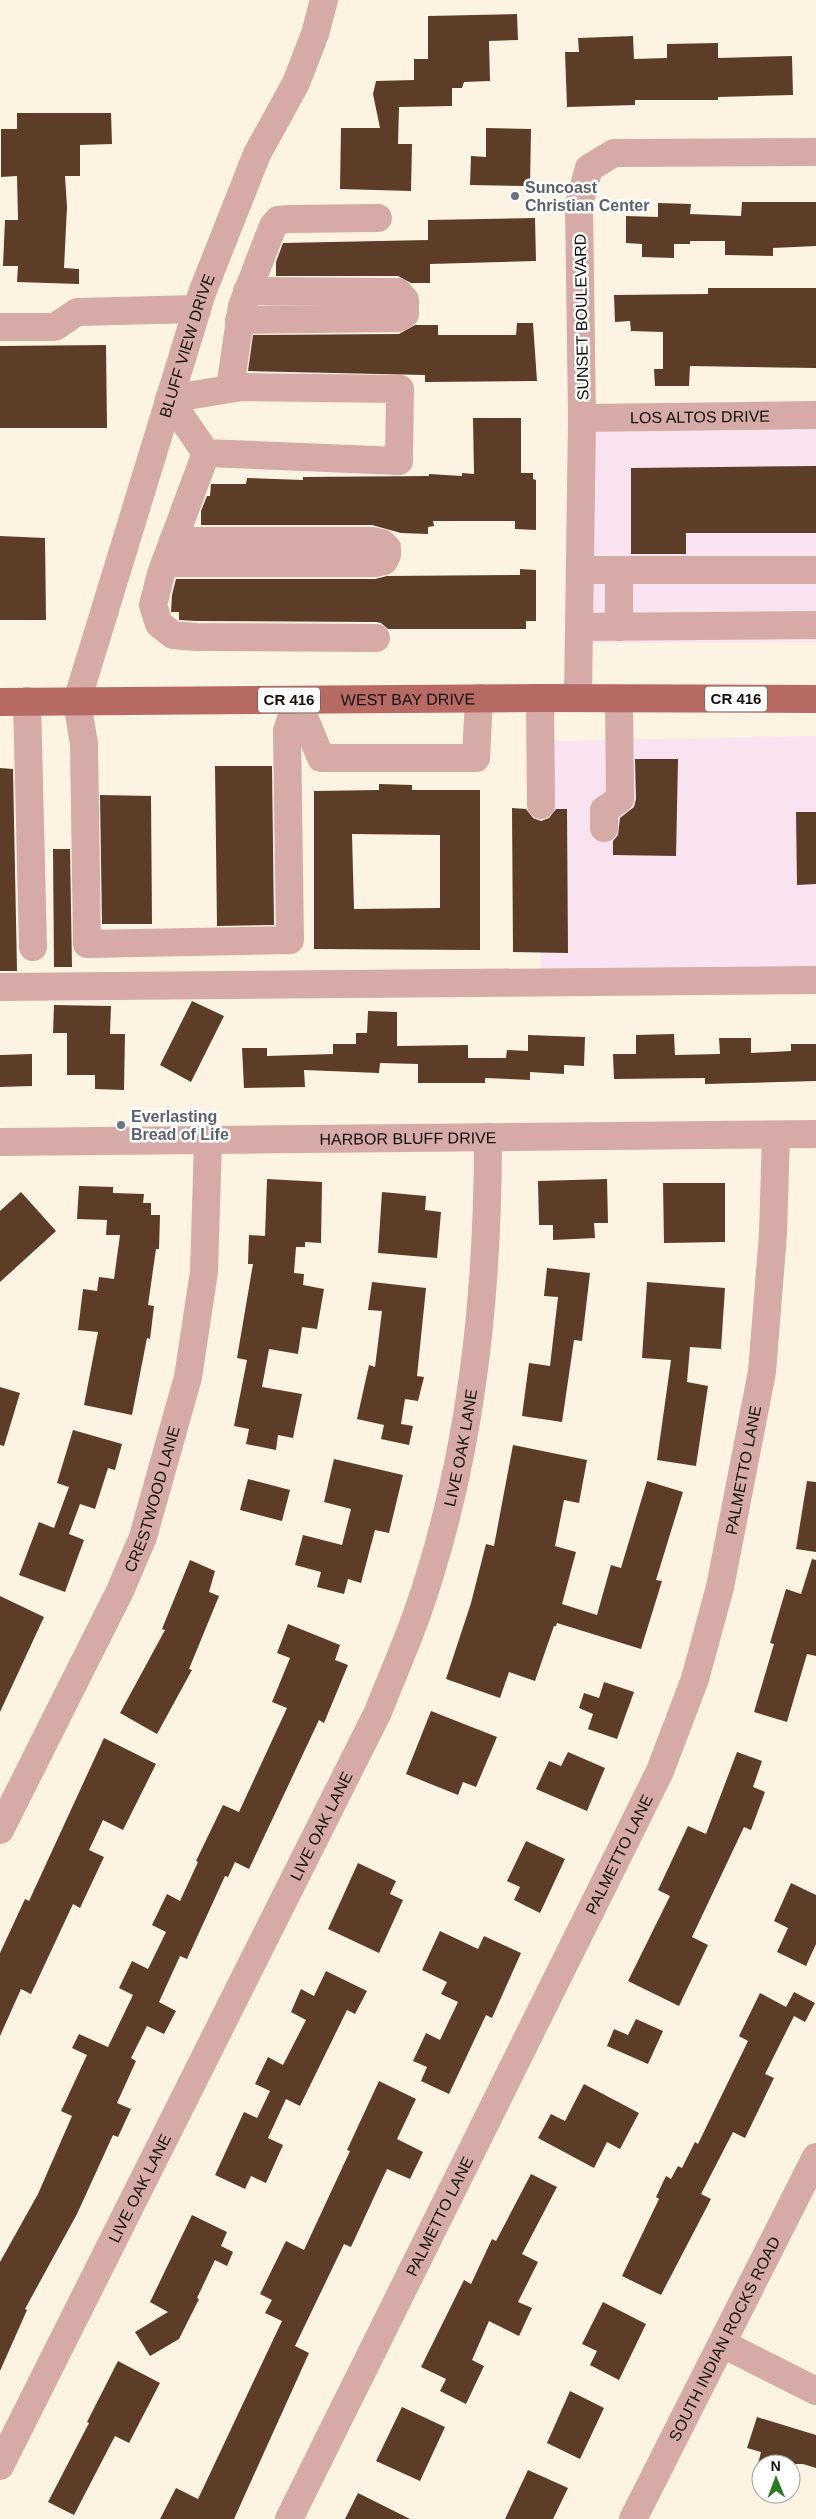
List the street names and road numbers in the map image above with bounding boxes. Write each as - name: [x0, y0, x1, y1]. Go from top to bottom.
- street label: SUNSET BOULEVARD: [572, 234, 591, 400]
- street label: BLUFF VIEW DRIVE: [156, 272, 218, 420]
- street label: LOS ALTOS DRIVE: [630, 408, 770, 426]
- road number: CR 416: [705, 686, 767, 712]
- road number: CR 416: [258, 688, 320, 712]
- street label: WEST BAY DRIVE: [341, 690, 475, 708]
- street label: HARBOR BLUFF DRIVE: [319, 1129, 497, 1148]
- street label: LIVE OAK LANE: [441, 1388, 480, 1508]
- street label: PALMETTO LANE: [722, 1404, 764, 1536]
- street label: CRESTWOOD LANE: [121, 1424, 183, 1575]
- street label: LIVE OAK LANE: [287, 1769, 356, 1883]
- street label: PALMETTO LANE: [582, 1792, 656, 1917]
- street label: LIVE OAK LANE: [106, 2131, 174, 2245]
- street label: PALMETTO LANE: [403, 2154, 476, 2279]
- street label: SOUTH INDIAN ROCKS ROAD: [666, 2234, 783, 2444]

